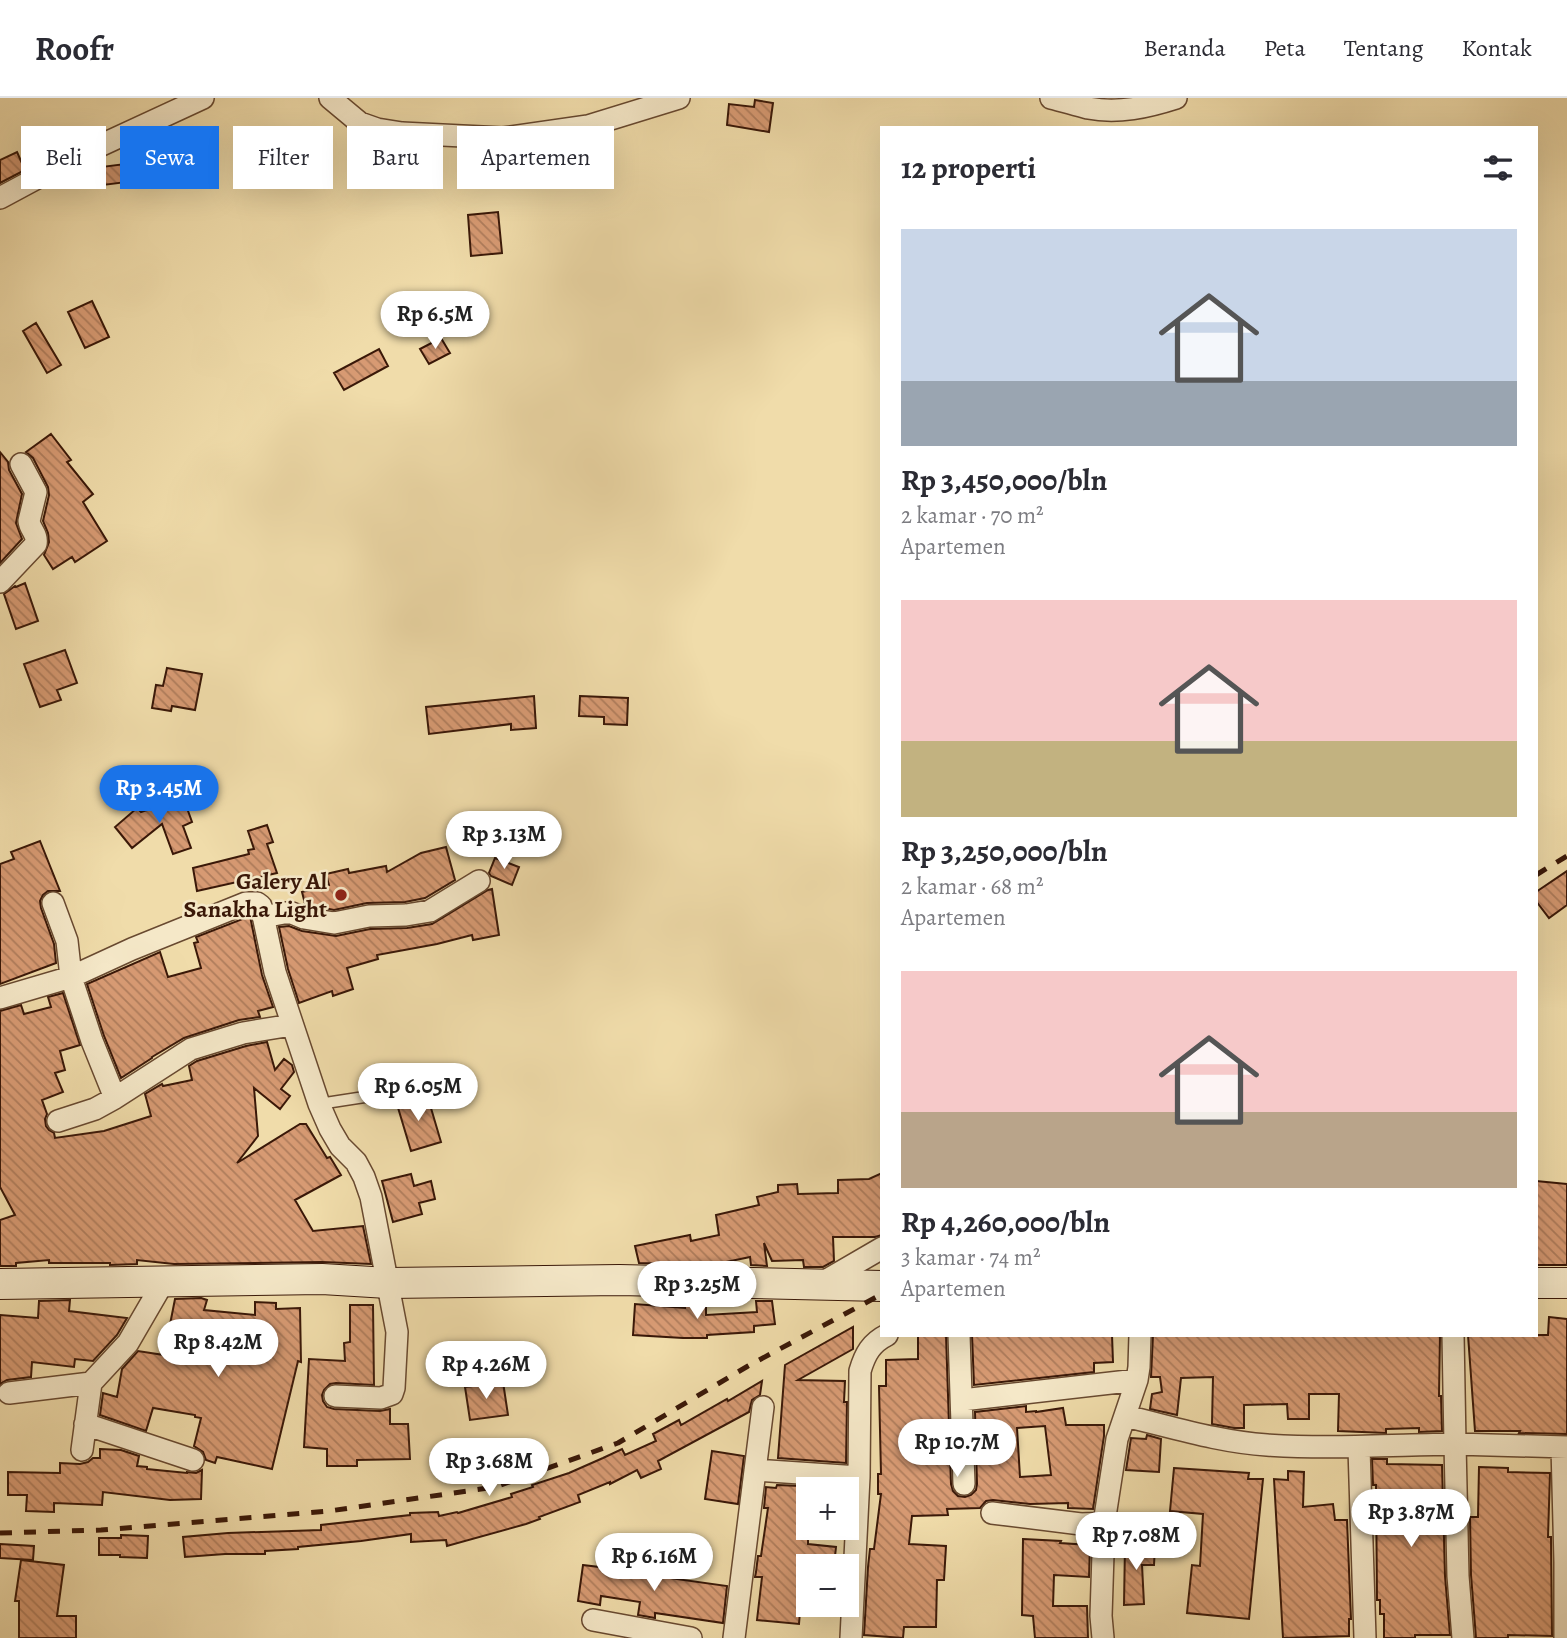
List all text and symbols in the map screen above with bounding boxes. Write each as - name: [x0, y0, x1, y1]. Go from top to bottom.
- text: Roofr: [35, 26, 114, 71]
- text: Beranda: [1143, 32, 1226, 64]
- text: Peta: [1264, 32, 1306, 64]
- text: Tentang: [1344, 32, 1424, 64]
- text: Kontak: [1462, 32, 1532, 64]
- chip: Beli: [21, 126, 106, 189]
- chip: Sewa: [120, 126, 219, 189]
- chip: Filter: [233, 126, 333, 189]
- chip: Baru: [347, 126, 443, 189]
- chip: Apartemen: [457, 126, 614, 189]
- text: 12 properti: [901, 148, 1036, 188]
- icon: filters: [1479, 149, 1517, 187]
- icon: home: [1146, 275, 1272, 401]
- pin: Rp 6.5M: [370, 292, 500, 351]
- text: Rp 6.5M: [397, 298, 473, 329]
- text: Rp 3,450,000/bln: [901, 460, 1107, 500]
- text: 2 kamar · 70 m²: [901, 500, 1044, 531]
- text: Apartemen: [901, 531, 1006, 562]
- icon: home: [1146, 646, 1272, 772]
- pin: Rp 3.45M: [87, 766, 231, 825]
- text: Rp 3.45M: [116, 772, 202, 803]
- pin: Rp 3.13M: [432, 812, 576, 871]
- text: Rp 3.13M: [462, 818, 546, 849]
- text: Rp 3,250,000/bln: [901, 831, 1108, 871]
- place label: Galery Al Sanakha Light: [184, 865, 328, 925]
- text: 2 kamar · 68 m²: [901, 871, 1044, 902]
- marker: Galery Al Sanakha Light: [333, 887, 349, 903]
- text: Apartemen: [901, 902, 1006, 933]
- icon: home: [1146, 1017, 1272, 1143]
- pin: Rp 6.05M: [346, 1063, 490, 1123]
- text: Rp 6.05M: [374, 1070, 462, 1101]
- text: Rp 4,260,000/bln: [901, 1202, 1110, 1242]
- text: 3 kamar · 74 m²: [901, 1242, 1040, 1273]
- pin: Rp 3.25M: [625, 1262, 769, 1321]
- text: Rp 3.25M: [653, 1268, 741, 1299]
- text: Apartemen: [901, 1273, 1006, 1304]
- pin: Rp 8.42M: [146, 1320, 290, 1379]
- text: Rp 8.42M: [173, 1326, 263, 1357]
- pin: Rp 4.26M: [414, 1342, 558, 1401]
- text: Rp 4.26M: [442, 1348, 530, 1379]
- pin: Rp 10.7M: [885, 1420, 1029, 1479]
- text: Rp 10.7M: [914, 1426, 1000, 1457]
- pin: Rp 3.68M: [417, 1438, 561, 1498]
- text: Rp 3.68M: [445, 1445, 533, 1476]
- map controls: [796, 1477, 859, 1617]
- button: +: [796, 1477, 859, 1540]
- pin: Rp 3.87M: [1339, 1490, 1483, 1549]
- text: Rp 3.87M: [1367, 1496, 1455, 1527]
- pin: Rp 7.08M: [1064, 1512, 1208, 1572]
- text: Rp 7.08M: [1092, 1519, 1180, 1550]
- pin: Rp 6.16M: [582, 1534, 726, 1593]
- text: Rp 6.16M: [611, 1540, 697, 1571]
- button: −: [796, 1554, 859, 1617]

